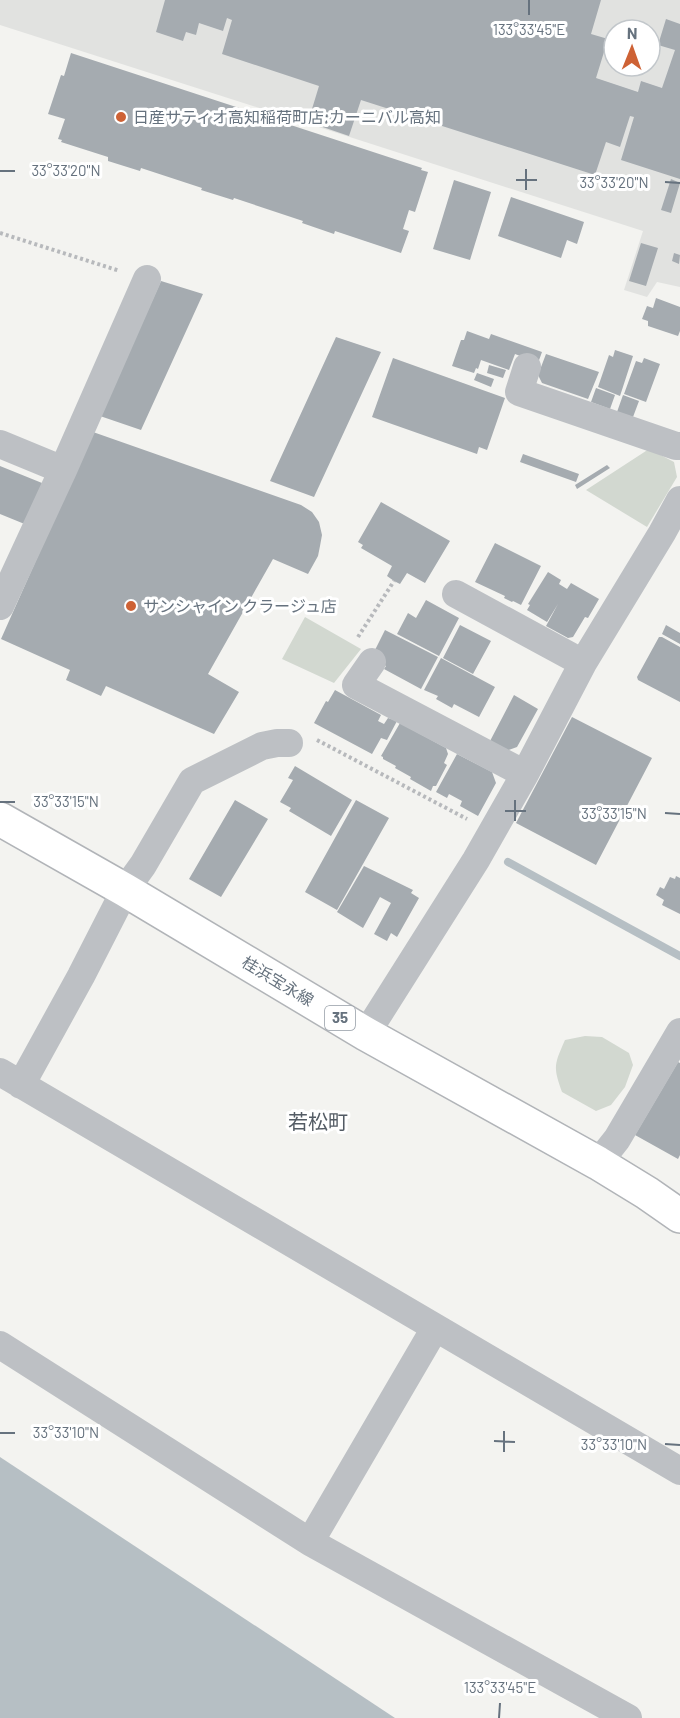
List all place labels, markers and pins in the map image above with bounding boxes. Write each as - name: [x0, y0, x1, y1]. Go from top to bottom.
- place label: 日産サティオ高知稲荷町店;カーニバル高知: [133, 107, 441, 126]
- marker: 日産サティオ高知稲荷町店;カーニバル高知: [114, 110, 128, 124]
- place label: サンシャイン クラージュ店: [143, 596, 337, 615]
- marker: サンシャイン クラージュ店: [124, 599, 138, 613]

